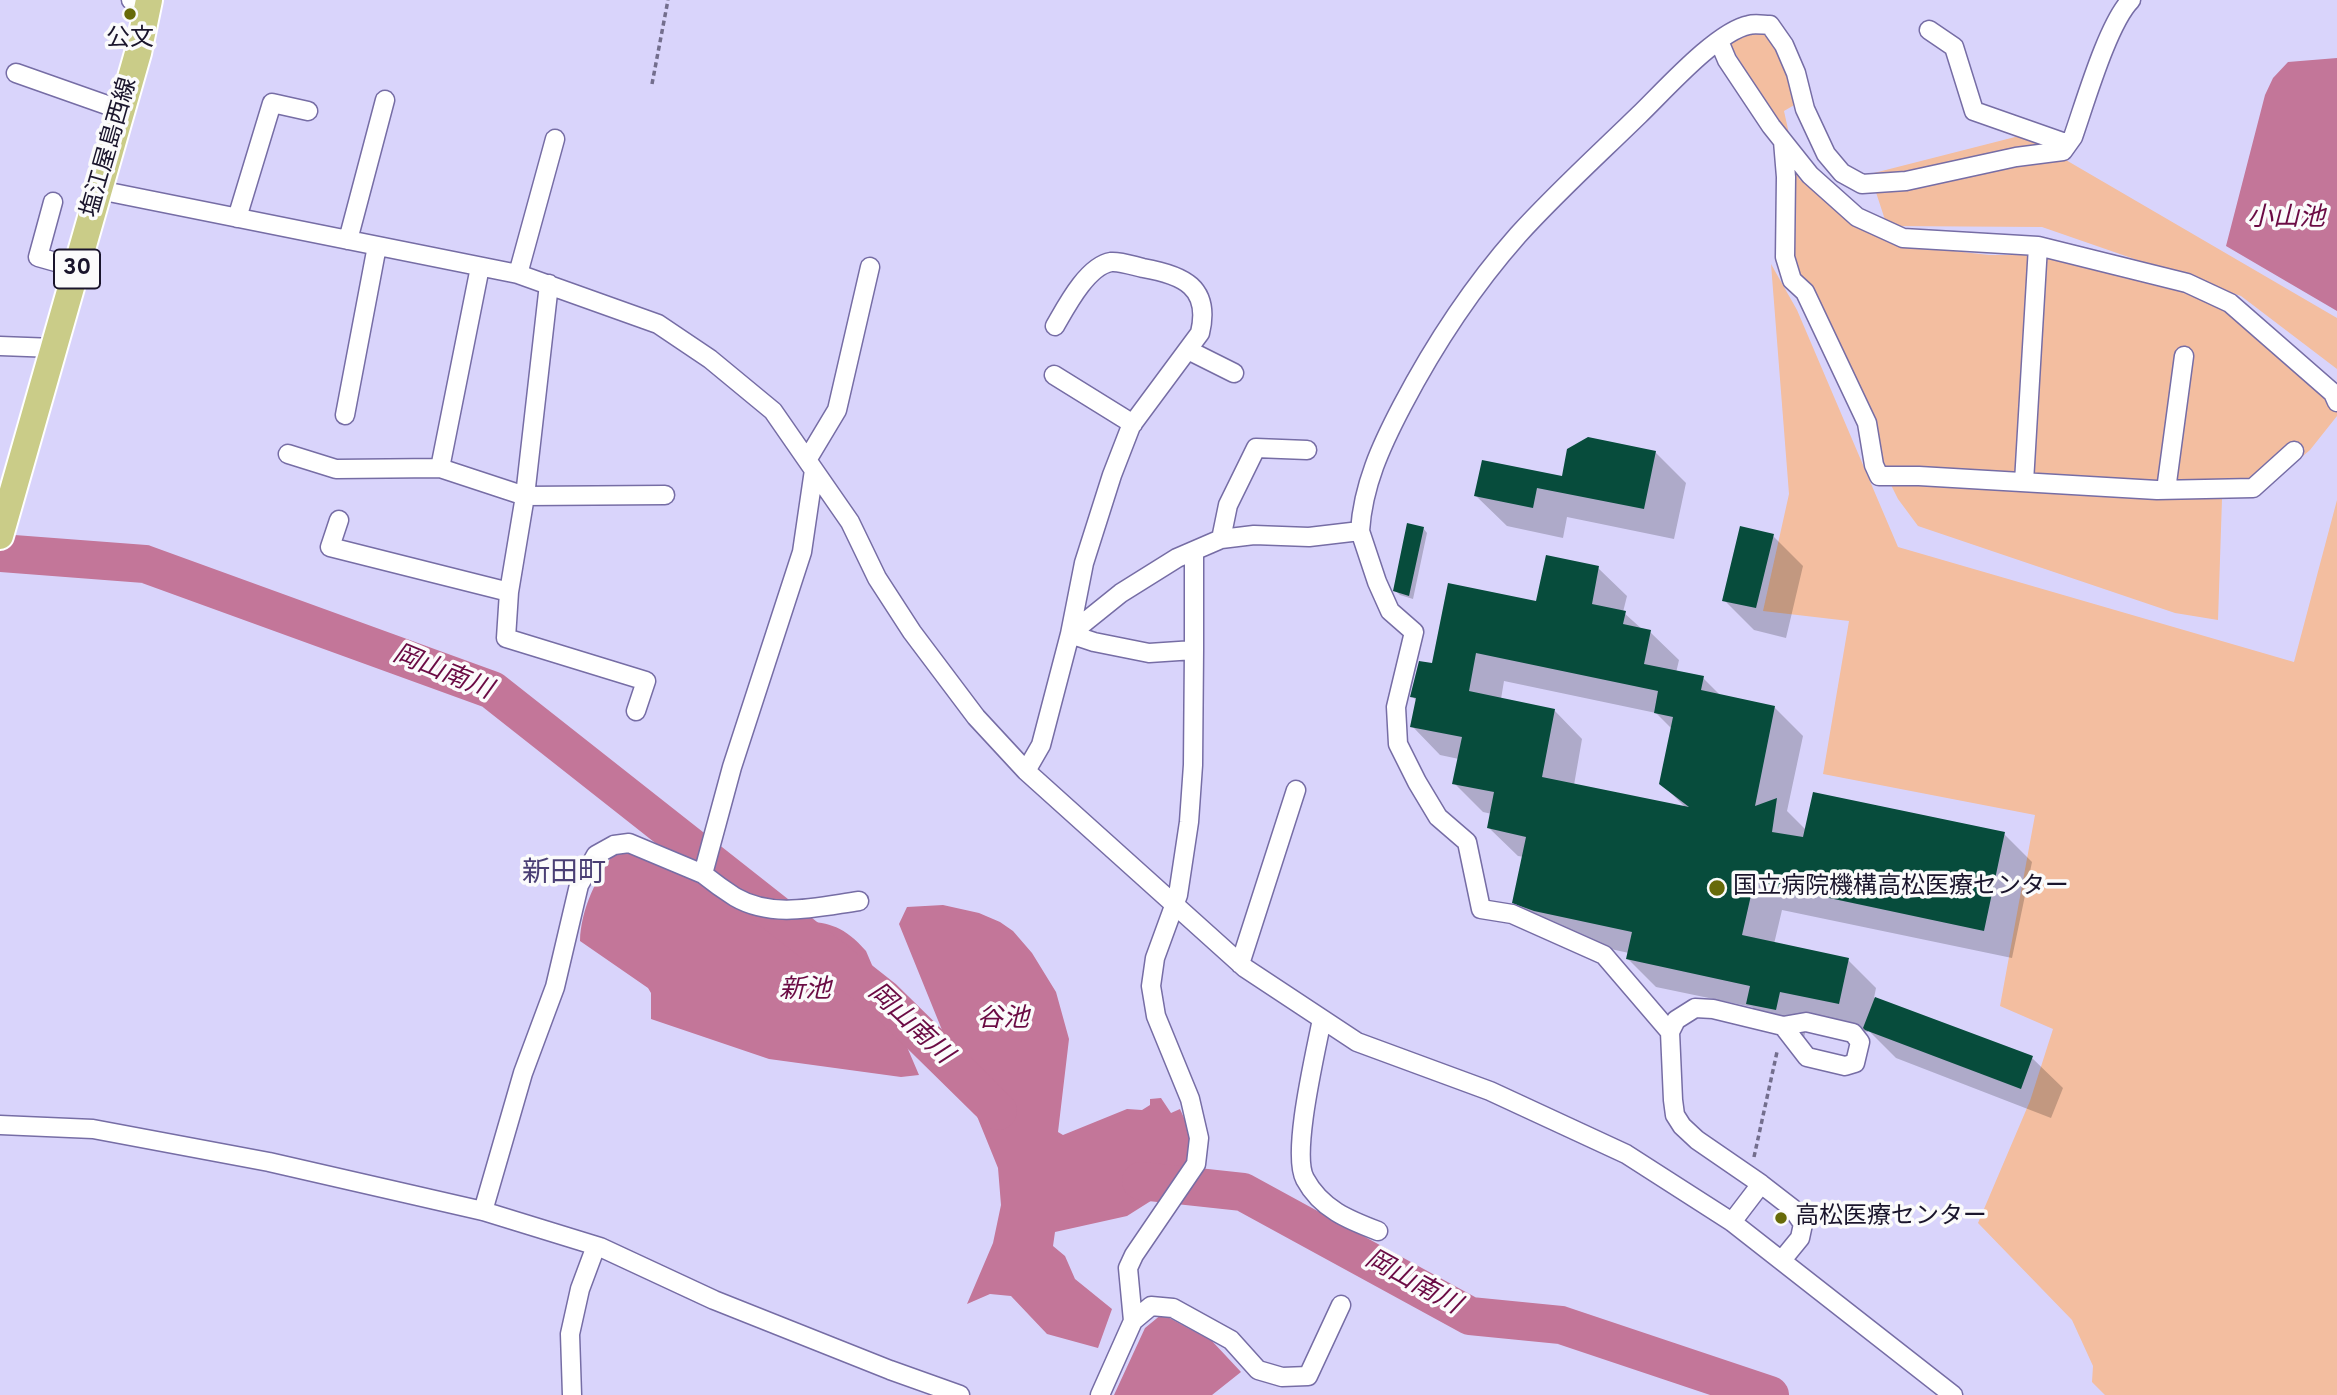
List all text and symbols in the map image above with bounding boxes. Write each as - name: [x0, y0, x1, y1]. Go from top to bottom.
- marker: 公文: [122, 6, 138, 22]
- place label: 公文: [106, 26, 154, 54]
- street label: 塩江屋島西線: [77, 75, 145, 221]
- water label: 小山池: [2247, 204, 2325, 236]
- road number: 30: [54, 250, 100, 288]
- water label: 岡山南川: [388, 640, 496, 708]
- district label: 新田町: [522, 858, 606, 892]
- place label: 国立病院機構高松医療センター: [1733, 874, 2069, 902]
- marker: 国立病院機構高松医療センター: [1707, 878, 1727, 898]
- water label: 新池: [779, 976, 831, 1008]
- water label: 岡山南川: [860, 978, 958, 1072]
- water label: 谷池: [977, 1005, 1029, 1037]
- place label: 高松医療センター: [1795, 1204, 1987, 1232]
- marker: 高松医療センター: [1773, 1210, 1789, 1226]
- water label: 岡山南川: [1359, 1245, 1465, 1323]

